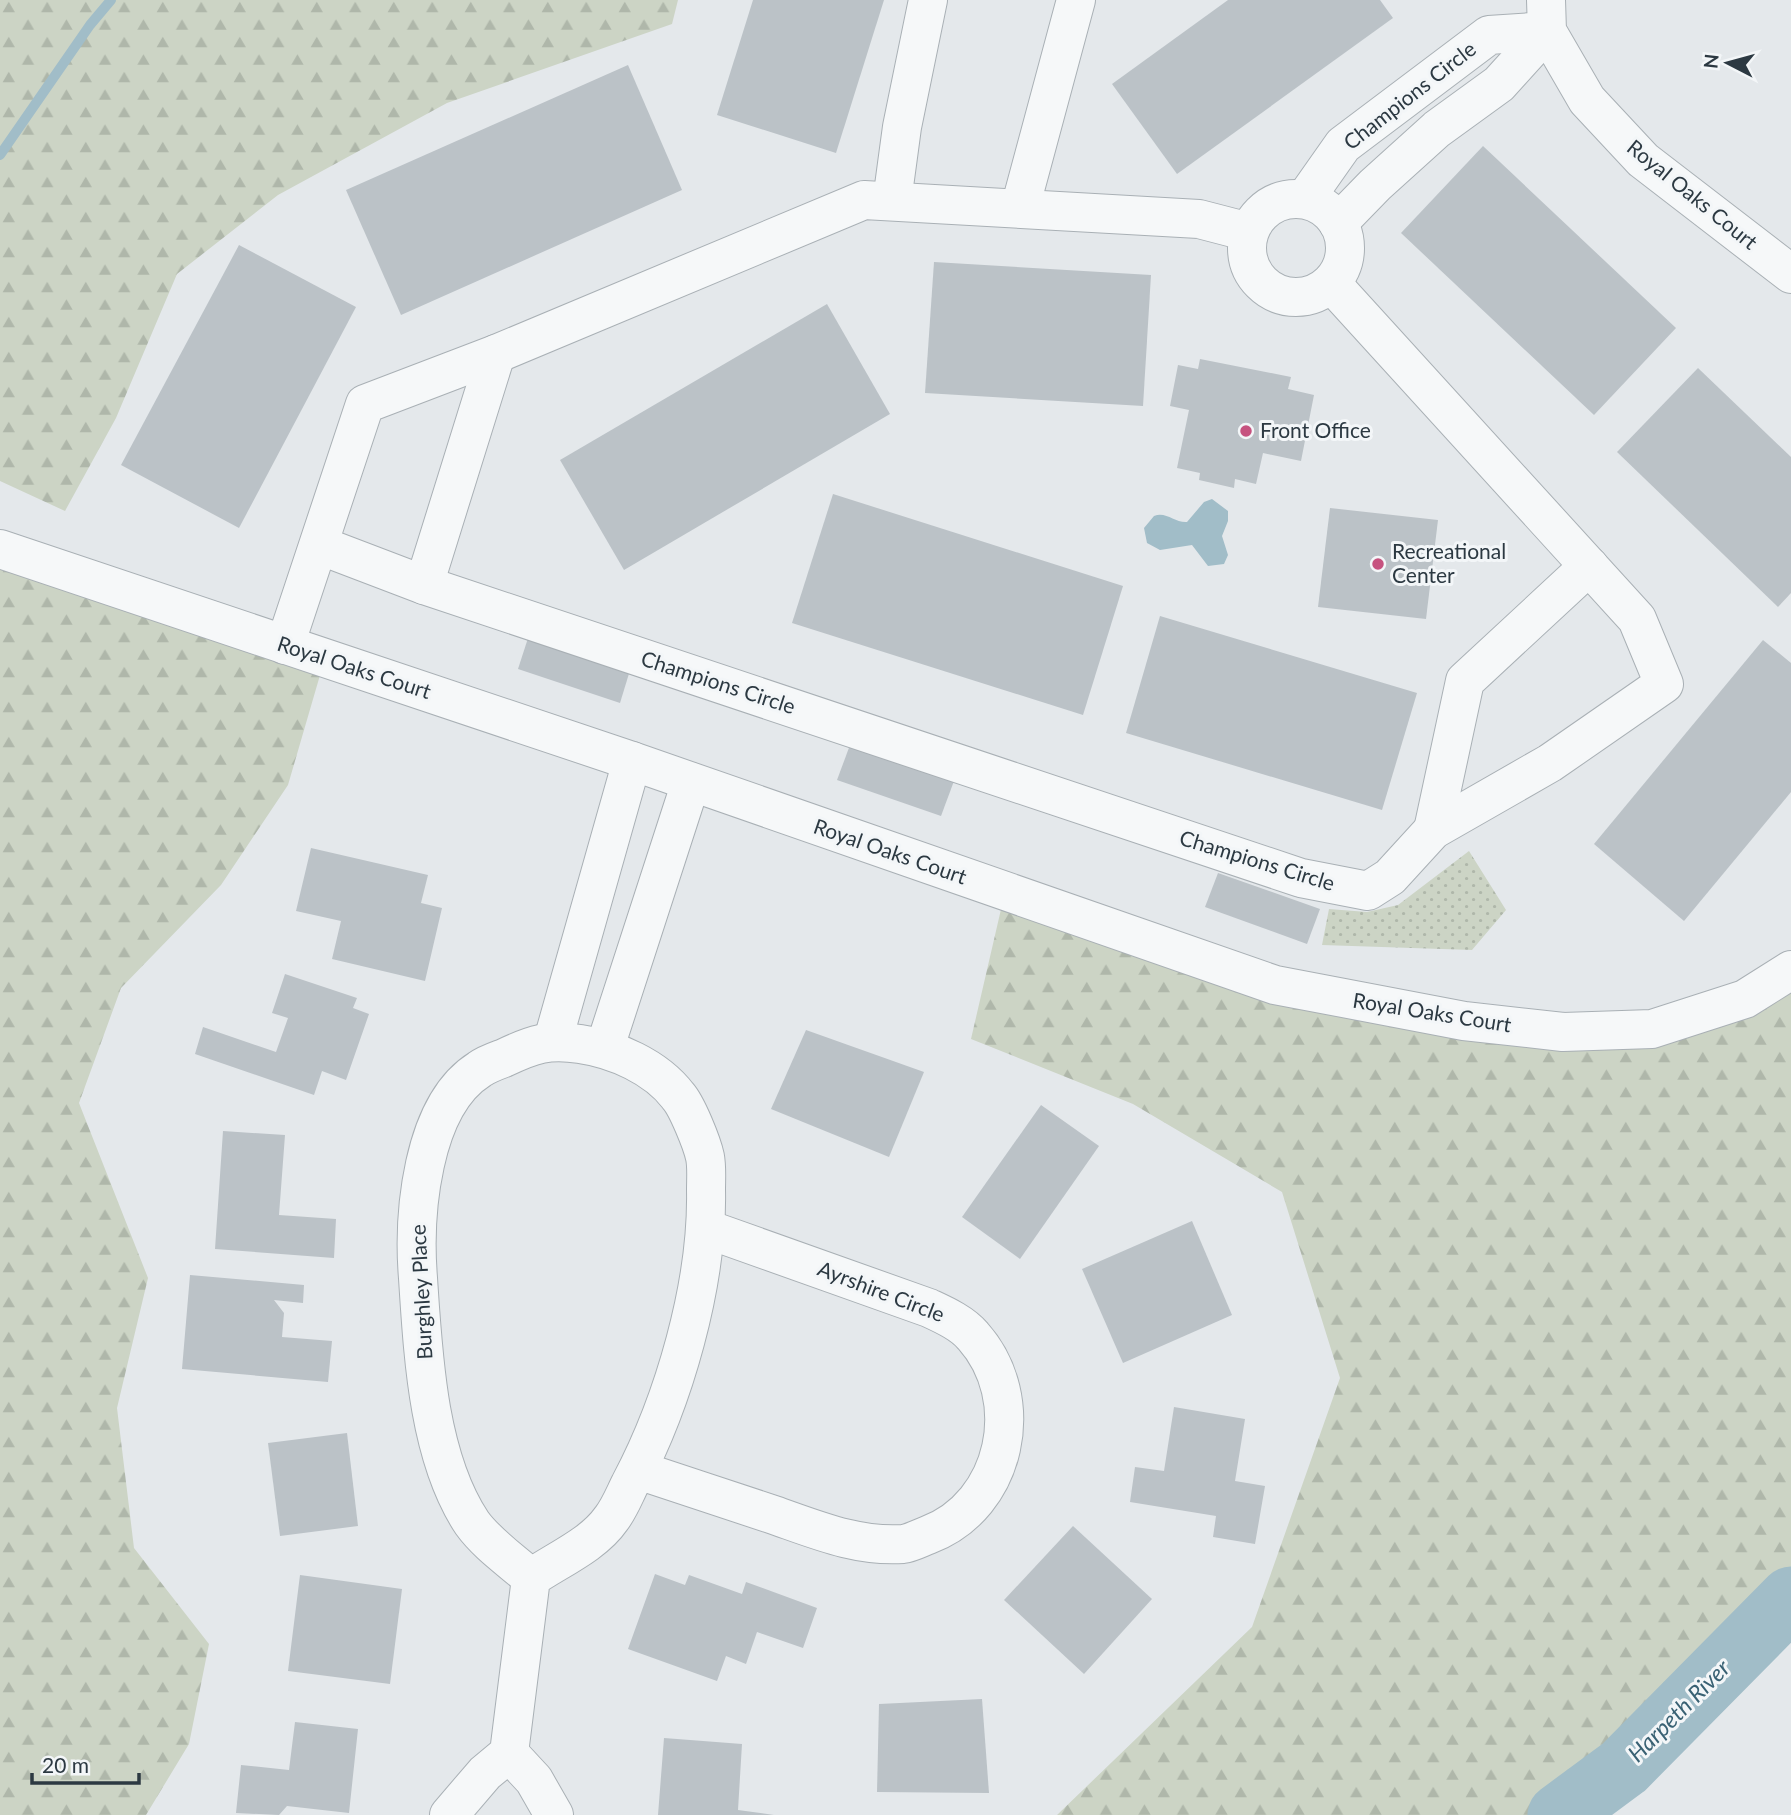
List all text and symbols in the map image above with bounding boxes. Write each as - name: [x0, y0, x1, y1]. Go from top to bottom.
- north arrow: [1693, 28, 1763, 98]
- street label: Champions Circle: [1338, 35, 1480, 154]
- text: N: [1698, 53, 1723, 70]
- street label: Royal Oaks Court: [1623, 134, 1763, 254]
- place label: Front Office: [1260, 417, 1371, 442]
- marker: Front Office: [1238, 423, 1254, 439]
- place label: Recreational Center: [1392, 538, 1506, 587]
- marker: Recreational Center: [1370, 556, 1386, 572]
- street label: Royal Oaks Court: [274, 630, 435, 703]
- street label: Champions Circle: [638, 645, 799, 718]
- street label: Royal Oaks Court: [811, 813, 971, 889]
- street label: Champions Circle: [1177, 824, 1338, 895]
- street label: Royal Oaks Court: [1351, 987, 1514, 1036]
- street label: Burghley Place: [404, 1224, 437, 1360]
- street label: Ayrshire Circle: [815, 1255, 948, 1326]
- water label: Harpeth River: [1622, 1653, 1736, 1767]
- scale bar: [32, 1742, 138, 1786]
- text: 20 m: [42, 1752, 89, 1777]

